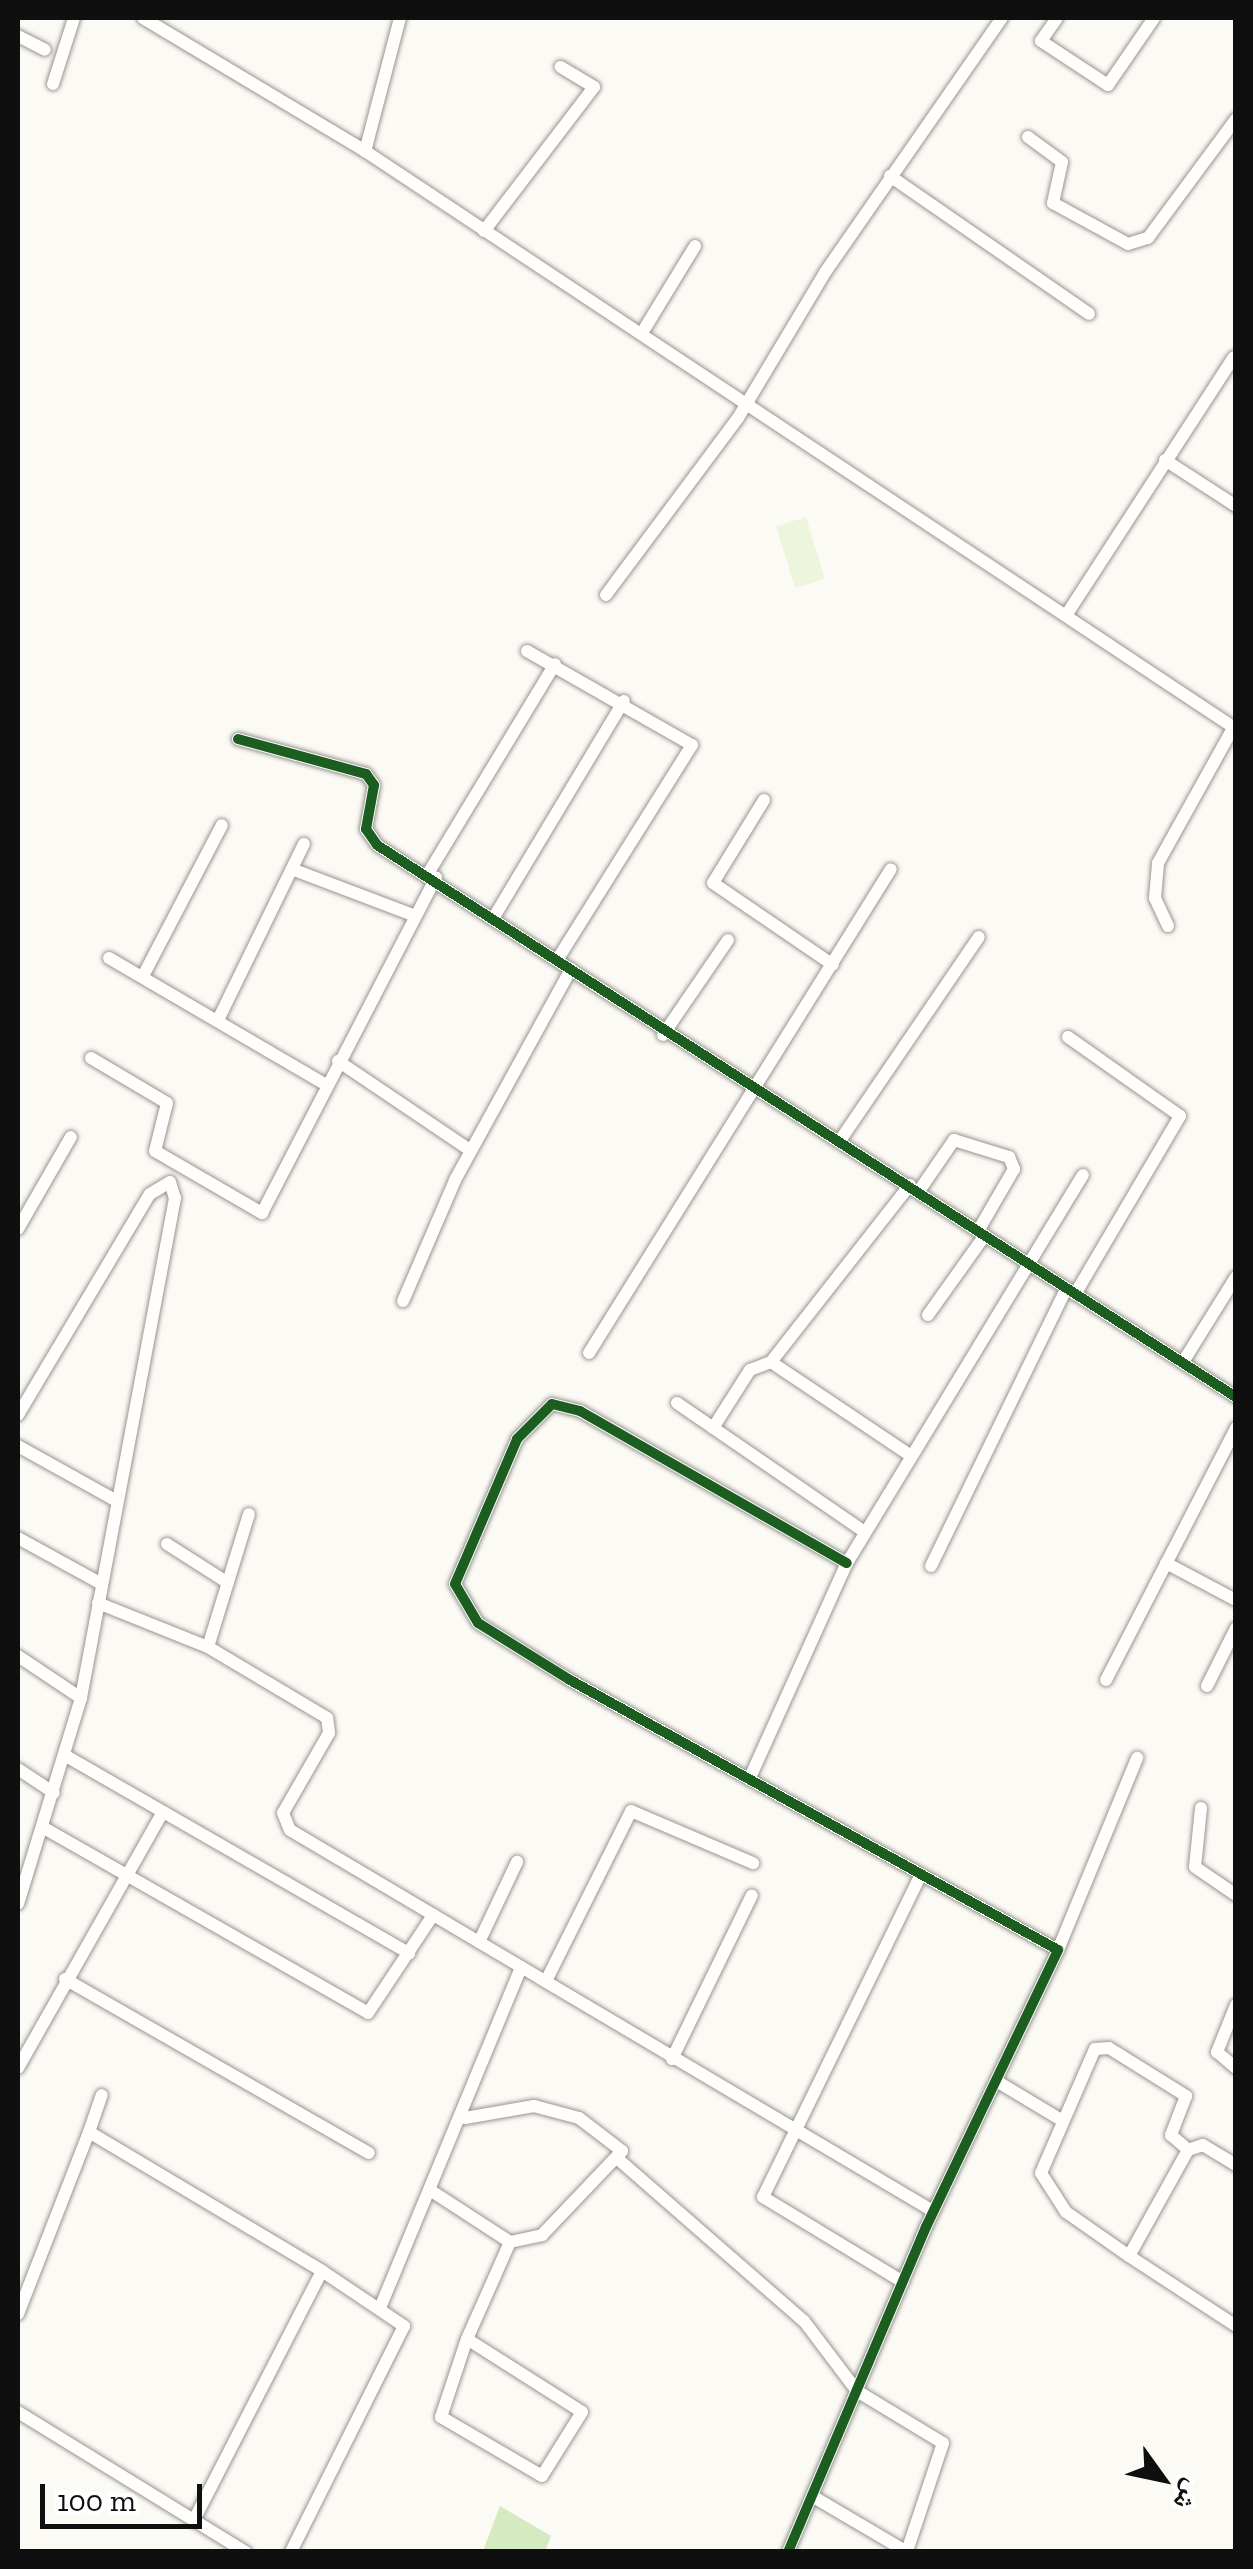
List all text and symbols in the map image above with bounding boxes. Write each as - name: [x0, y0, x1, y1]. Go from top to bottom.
- north arrow: [1113, 2429, 1213, 2529]
- scale bar: [45, 2464, 208, 2526]
- text: ش: [1167, 2474, 1211, 2517]
- text: 100 m: [57, 2483, 136, 2519]

